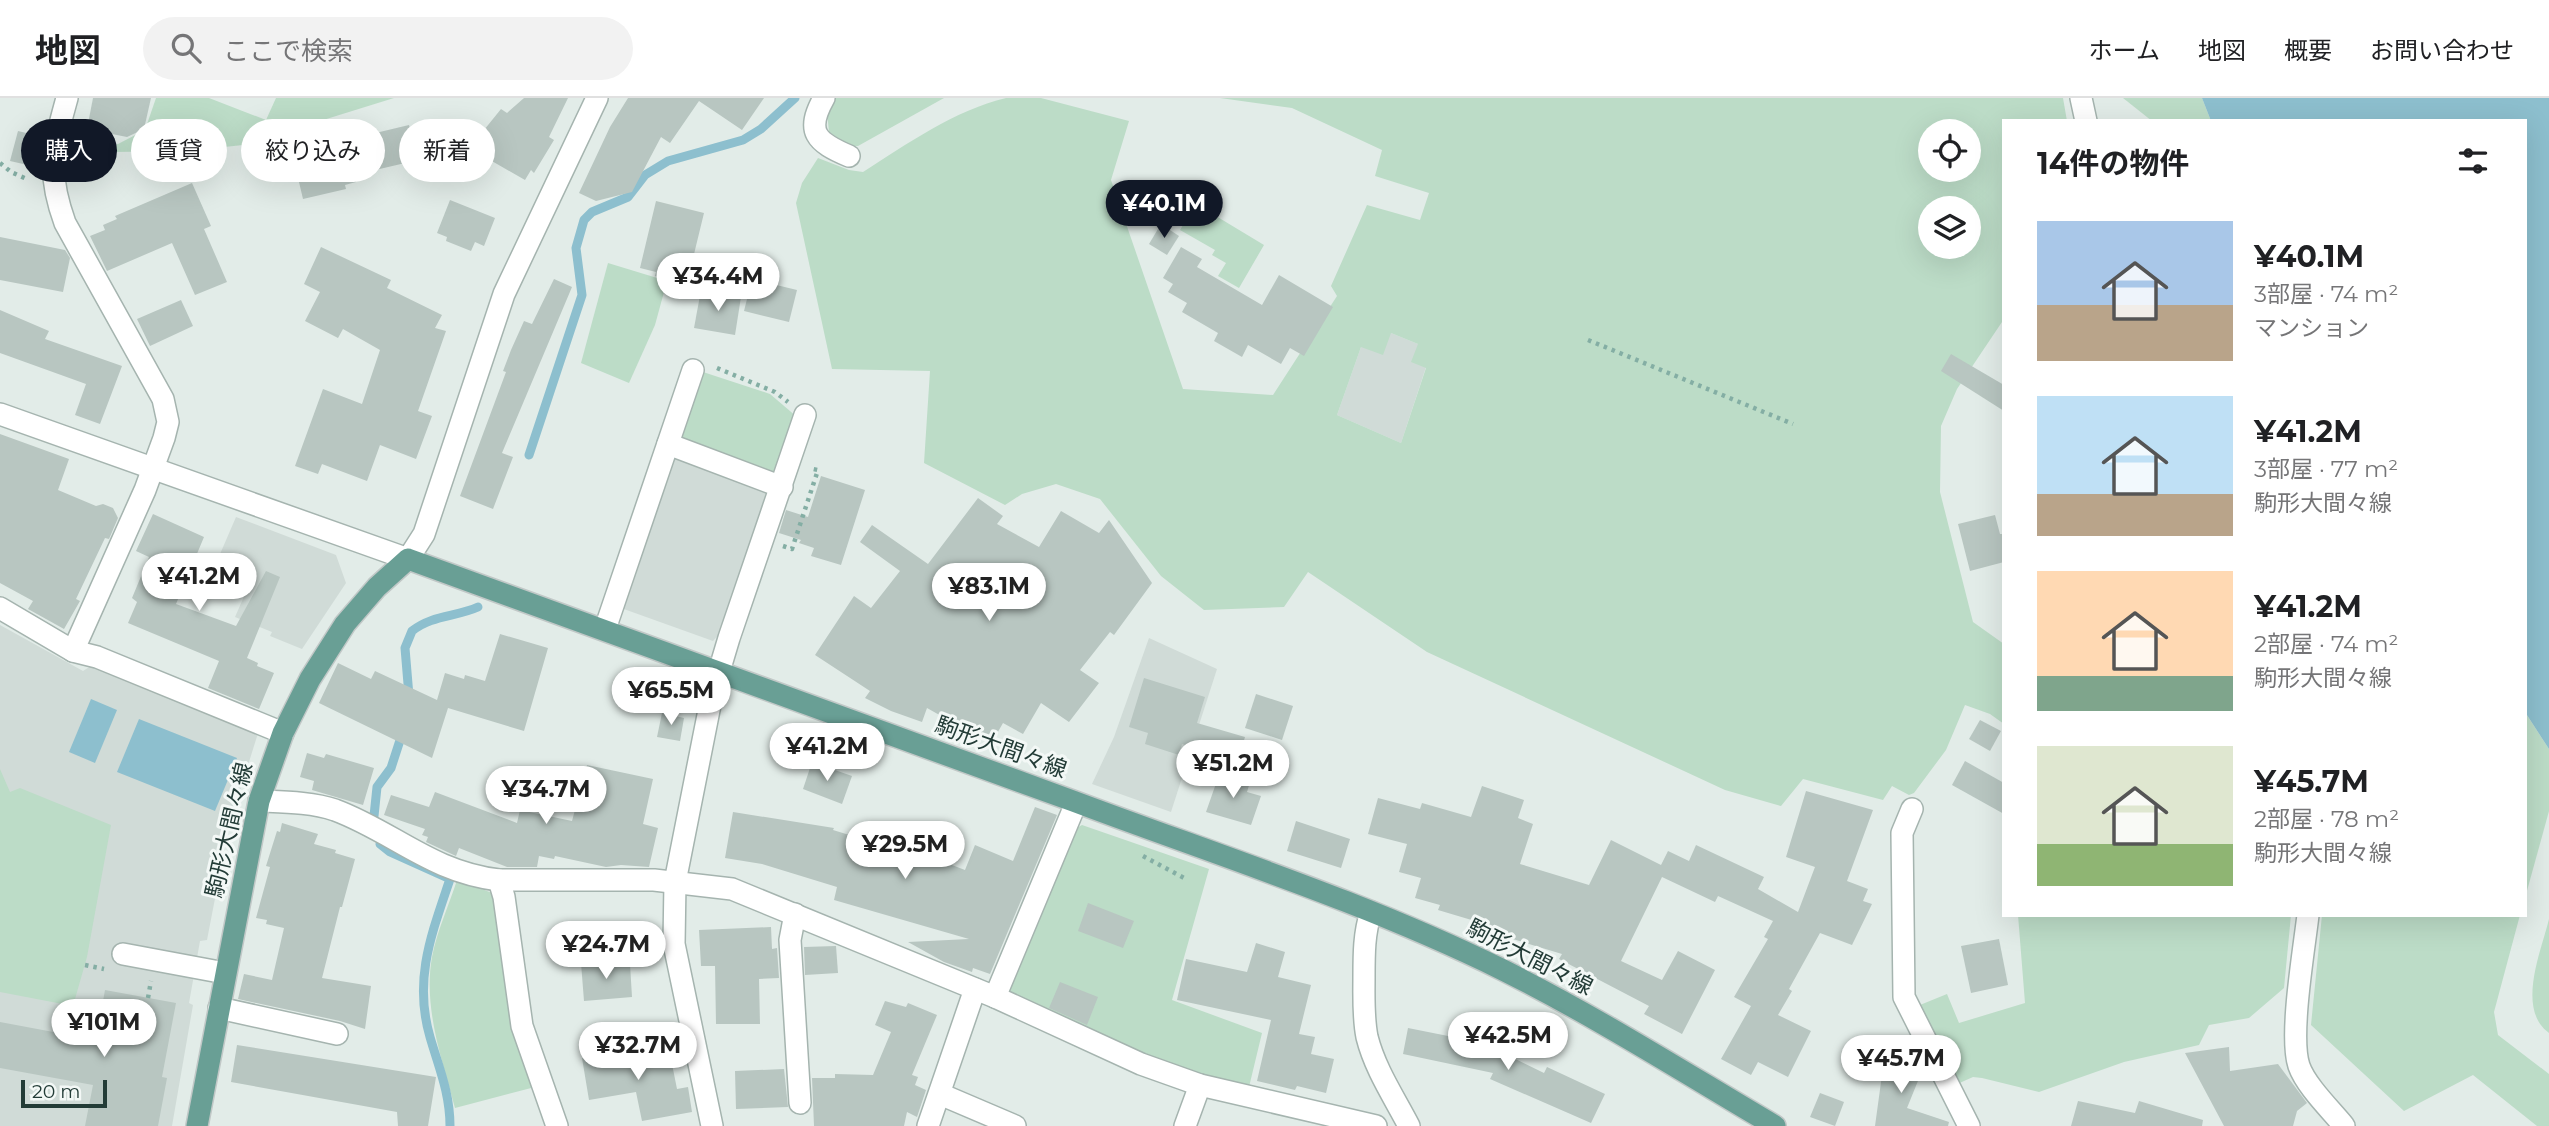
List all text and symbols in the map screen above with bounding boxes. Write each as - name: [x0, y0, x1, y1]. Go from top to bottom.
- search box: [143, 17, 633, 80]
- icon: search: [167, 29, 205, 67]
- text: 地図: [35, 30, 101, 70]
- text: ここで検索: [223, 35, 353, 67]
- text: ホーム: [2089, 36, 2160, 65]
- text: 地図: [2198, 36, 2246, 65]
- text: 概要: [2284, 36, 2332, 65]
- text: お問い合わせ: [2370, 36, 2514, 65]
- chip: 購入: [21, 119, 117, 182]
- chip: 賃貸: [131, 119, 227, 182]
- chip: 絞り込み: [241, 119, 385, 182]
- chip: 新着: [399, 119, 495, 182]
- map controls: [1918, 119, 1981, 259]
- button: locate: [1918, 119, 1981, 182]
- icon: filters: [2454, 142, 2492, 180]
- text: 14件の物件: [2037, 145, 2189, 182]
- pin: ¥40.1M: [1107, 180, 1221, 240]
- text: ¥40.1M: [1122, 189, 1206, 217]
- button: layers: [1918, 196, 1981, 259]
- text: ¥40.1M: [2254, 238, 2364, 275]
- icon: home: [2093, 249, 2177, 333]
- pin: ¥34.4M: [661, 254, 775, 313]
- text: ¥34.4M: [673, 262, 763, 290]
- text: 3部屋 · 74 m²: [2254, 280, 2398, 308]
- text: マンション: [2254, 314, 2369, 342]
- text: ¥41.2M: [2254, 413, 2362, 450]
- icon: home: [2093, 424, 2177, 508]
- text: 3部屋 · 77 m²: [2254, 455, 2398, 483]
- text: 駒形大間々線: [2254, 489, 2392, 517]
- pin: ¥41.2M: [142, 554, 256, 613]
- text: ¥41.2M: [158, 562, 240, 590]
- pin: ¥83.1M: [932, 564, 1046, 623]
- text: ¥83.1M: [948, 572, 1030, 600]
- text: ¥41.2M: [2254, 588, 2362, 625]
- icon: home: [2093, 599, 2177, 683]
- text: 2部屋 · 74 m²: [2254, 630, 2399, 658]
- text: 駒形大間々線: [2254, 664, 2392, 692]
- pin: ¥65.5M: [614, 668, 728, 727]
- text: ¥65.5M: [628, 676, 714, 704]
- street label: 駒形大間々線: [931, 710, 1071, 784]
- pin: ¥41.2M: [770, 724, 884, 783]
- text: ¥41.2M: [786, 732, 868, 760]
- pin: ¥51.2M: [1176, 740, 1290, 800]
- text: ¥51.2M: [1192, 749, 1274, 777]
- street label: 駒形大間々線: [200, 760, 258, 900]
- text: ¥45.7M: [2254, 763, 2369, 800]
- pin: ¥34.7M: [489, 766, 603, 826]
- icon: home: [2093, 774, 2177, 858]
- text: ¥34.7M: [502, 775, 590, 803]
- text: 2部屋 · 78 m²: [2254, 805, 2399, 833]
- pin: ¥29.5M: [848, 822, 962, 881]
- text: ¥29.5M: [862, 830, 948, 858]
- text: 駒形大間々線: [2254, 839, 2392, 867]
- street label: 駒形大間々線: [1462, 913, 1598, 1001]
- pin: ¥24.7M: [549, 922, 663, 981]
- text: ¥24.7M: [562, 930, 650, 958]
- pin: ¥101M: [55, 1000, 153, 1059]
- text: ¥101M: [67, 1008, 141, 1036]
- pin: ¥42.5M: [1451, 1012, 1565, 1072]
- text: ¥42.5M: [1464, 1021, 1552, 1049]
- pin: ¥32.7M: [581, 1023, 695, 1082]
- text: ¥32.7M: [595, 1031, 681, 1059]
- pin: ¥45.7M: [1844, 1035, 1958, 1095]
- text: ¥45.7M: [1857, 1044, 1945, 1072]
- scale bar: [21, 1077, 107, 1109]
- text: 20 m: [32, 1080, 80, 1103]

